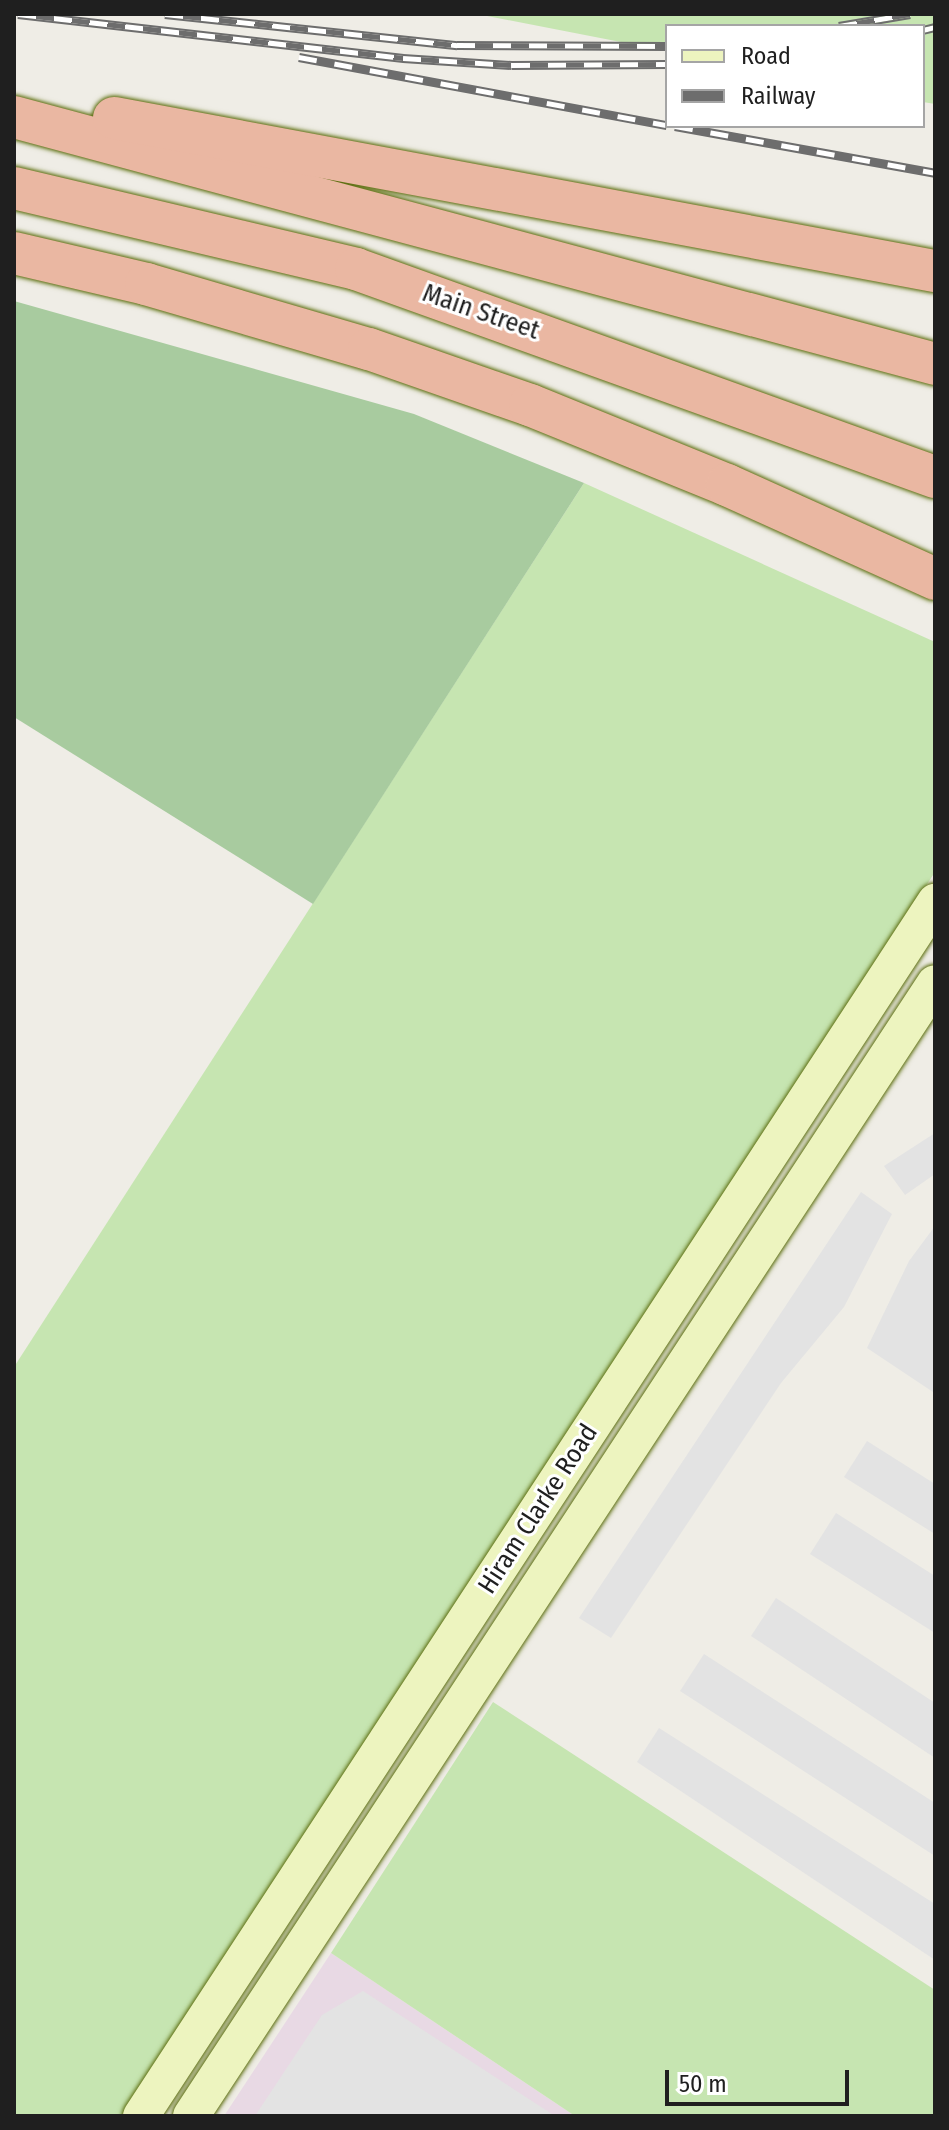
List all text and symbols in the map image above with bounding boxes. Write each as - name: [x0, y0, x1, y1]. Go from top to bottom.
- legend: [665, 24, 925, 128]
- text: Road: [741, 42, 791, 70]
- text: Railway: [741, 82, 816, 110]
- street label: Main Street: [418, 277, 544, 347]
- street label: Hiram Clarke Road: [472, 1418, 604, 1600]
- scale bar: [669, 2054, 853, 2104]
- text: 50 m: [679, 2070, 727, 2098]

